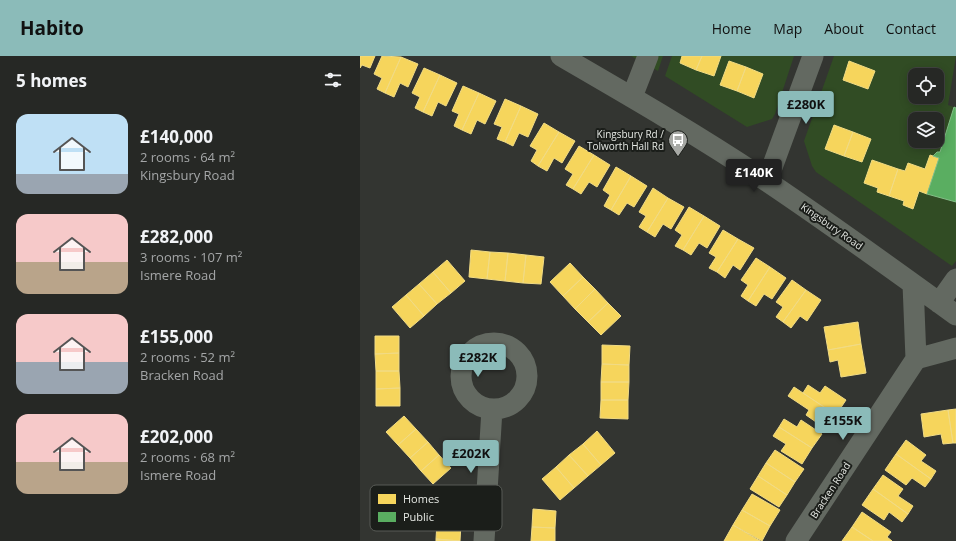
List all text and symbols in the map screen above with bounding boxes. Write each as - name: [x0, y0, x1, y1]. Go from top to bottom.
- text: Habito: [20, 15, 84, 41]
- text: Home: [712, 19, 751, 38]
- text: Map: [773, 19, 802, 38]
- text: About: [824, 19, 864, 38]
- text: Contact: [886, 19, 936, 38]
- map controls: [908, 68, 944, 148]
- button: locate: [908, 68, 944, 104]
- text: 5 homes: [16, 69, 87, 92]
- icon: filters: [322, 69, 344, 91]
- pin: £280K: [778, 91, 834, 125]
- text: £280K: [787, 95, 825, 113]
- button: layers: [908, 112, 944, 148]
- text: £140,000: [140, 125, 213, 148]
- place label: Kingsbury Rd / Tolworth Hall Rd: [587, 127, 664, 153]
- bus stop icon: Kingsbury Rd / Tolworth Hall Rd: [667, 129, 689, 157]
- icon: home: [48, 130, 96, 178]
- text: 2 rooms · 64 m²: [140, 148, 235, 166]
- pin: £140K: [726, 159, 782, 193]
- text: £140K: [735, 163, 773, 181]
- text: Kingsbury Road: [140, 166, 235, 184]
- street label: Kingsbury Road: [798, 199, 866, 253]
- text: £282,000: [140, 225, 213, 248]
- icon: home: [48, 230, 96, 278]
- text: 3 rooms · 107 m²: [140, 248, 242, 266]
- text: Ismere Road: [140, 266, 216, 284]
- text: £155,000: [140, 325, 213, 348]
- icon: home: [48, 330, 96, 378]
- pin: £282K: [450, 344, 506, 378]
- text: 2 rooms · 52 m²: [140, 348, 235, 366]
- text: £282K: [459, 348, 497, 366]
- text: Bracken Road: [140, 366, 224, 384]
- pin: £155K: [815, 407, 871, 441]
- text: £155K: [824, 411, 862, 429]
- text: £202,000: [140, 425, 213, 448]
- icon: home: [48, 430, 96, 478]
- pin: £202K: [443, 440, 499, 474]
- text: £202K: [452, 444, 490, 462]
- text: 2 rooms · 68 m²: [140, 448, 235, 466]
- street label: Bracken Road: [807, 459, 853, 521]
- text: Ismere Road: [140, 466, 216, 484]
- legend: [370, 485, 502, 531]
- text: Homes: [403, 491, 439, 506]
- text: Public: [403, 509, 434, 524]

